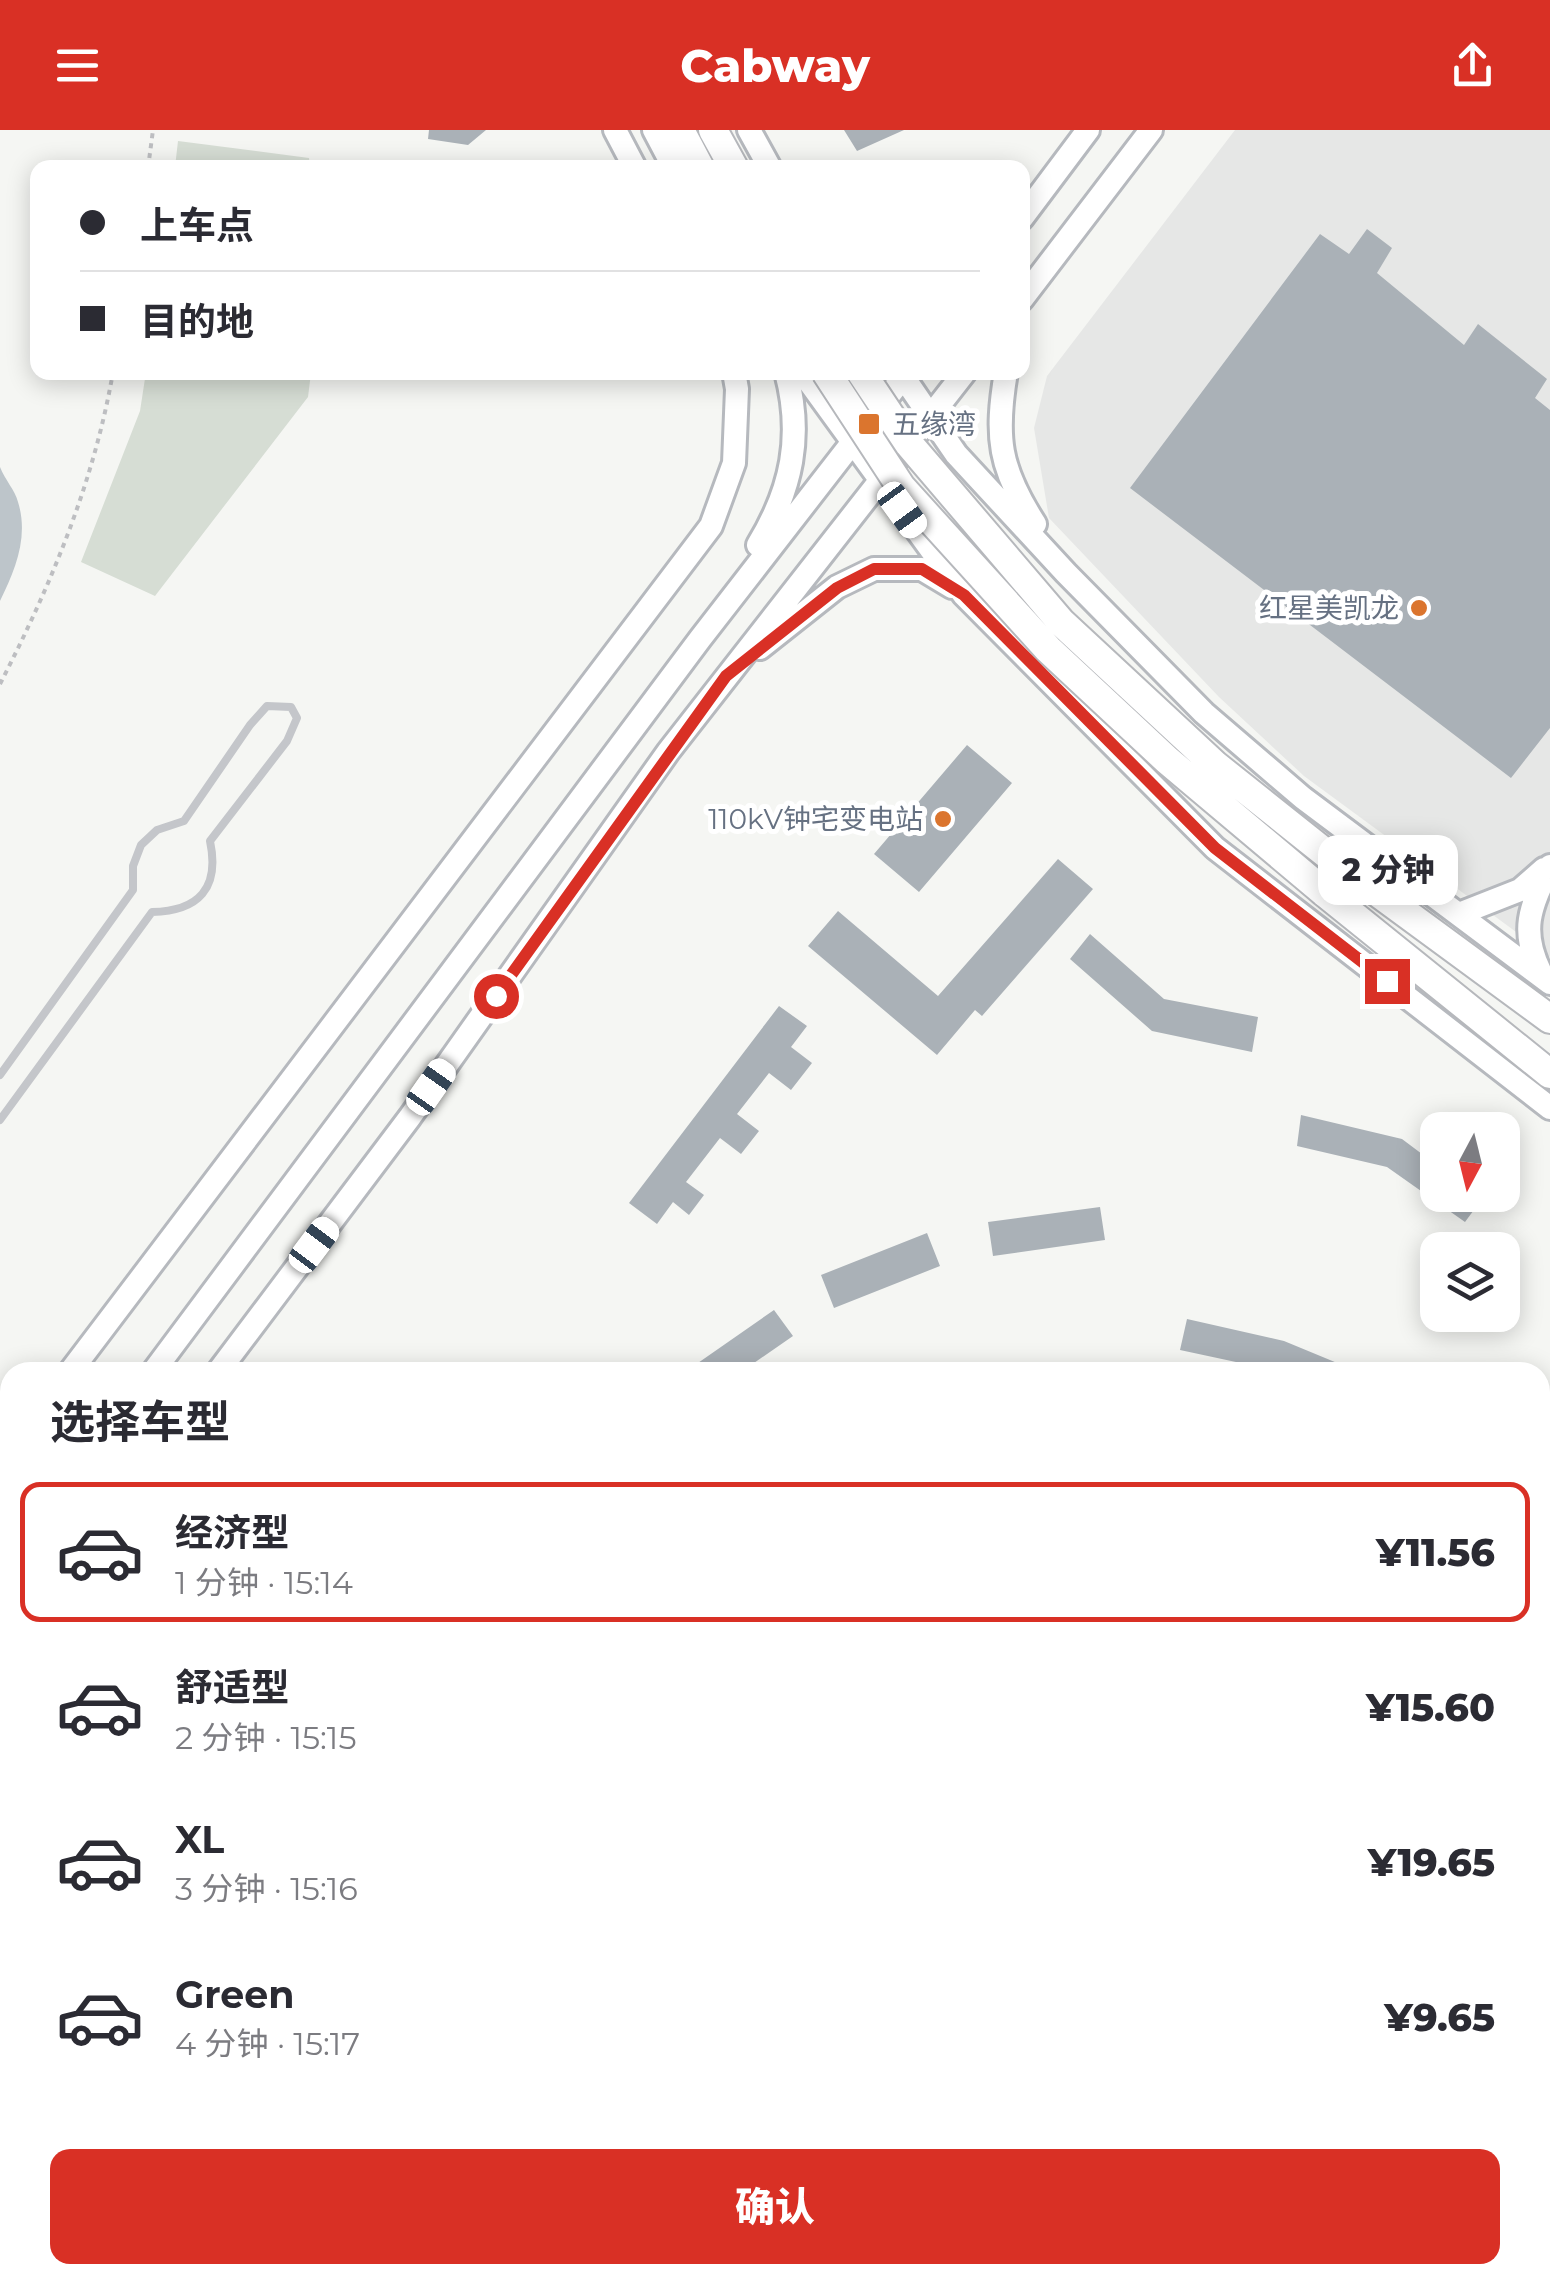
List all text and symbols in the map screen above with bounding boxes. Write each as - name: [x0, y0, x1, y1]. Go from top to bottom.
- icon: menu: [50, 38, 105, 93]
- text: Cabway: [680, 38, 870, 93]
- icon: share: [1445, 38, 1500, 93]
- text: 上车点: [140, 202, 254, 249]
- text: 目的地: [140, 298, 254, 345]
- place label: 五缘湾: [892, 407, 976, 441]
- marker: 五缘湾: [856, 411, 882, 437]
- car: [872, 477, 932, 543]
- place label: 红星美凯龙: [1259, 591, 1399, 625]
- marker: 红星美凯龙: [1408, 597, 1430, 619]
- place label: 110kV钟宅变电站: [708, 802, 923, 836]
- marker: 110kV钟宅变电站: [932, 808, 954, 830]
- callout: 2 分钟: [1317, 836, 1457, 906]
- text: 2 分钟: [1342, 850, 1434, 889]
- route end: [1365, 959, 1410, 1004]
- route start: [474, 974, 519, 1019]
- car: [402, 1054, 460, 1120]
- north arrow: [1420, 1112, 1520, 1212]
- map controls: [1420, 1112, 1520, 1332]
- car: [284, 1212, 344, 1278]
- button: layers: [1420, 1232, 1520, 1332]
- text: 选择车型: [50, 1394, 230, 1449]
- icon: car: [55, 1507, 145, 1597]
- text: 经济型: [175, 1509, 289, 1556]
- text: ¥11.56: [1376, 1529, 1495, 1576]
- text: 1 分钟 · 15:14: [175, 1563, 353, 1602]
- icon: car: [55, 1662, 145, 1752]
- text: 舒适型: [175, 1664, 289, 1711]
- text: ¥15.60: [1366, 1684, 1495, 1731]
- text: 2 分钟 · 15:15: [175, 1718, 357, 1757]
- text: XL: [175, 1816, 224, 1863]
- icon: car: [55, 1817, 145, 1907]
- text: ¥19.65: [1368, 1839, 1495, 1886]
- text: 3 分钟 · 15:16: [175, 1869, 358, 1908]
- text: Green: [175, 1971, 295, 2018]
- icon: car: [55, 1972, 145, 2062]
- text: ¥9.65: [1384, 1994, 1495, 2041]
- text: 4 分钟 · 15:17: [175, 2024, 360, 2063]
- button: 确认: [50, 2149, 1500, 2264]

